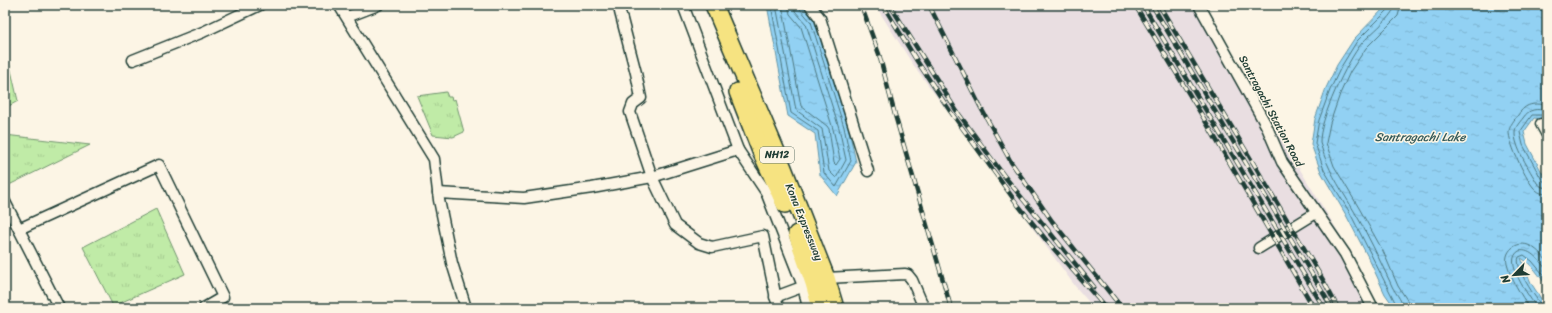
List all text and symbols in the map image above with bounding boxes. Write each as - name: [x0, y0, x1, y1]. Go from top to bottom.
- street label: Santragachi Station Road: [1233, 52, 1309, 171]
- water label: Santragachi Lake: [1375, 126, 1467, 148]
- road number: NH12: [760, 147, 794, 163]
- street label: Kona Expressway: [780, 180, 828, 264]
- north arrow: [1494, 255, 1534, 295]
- text: N: [1495, 271, 1516, 287]

